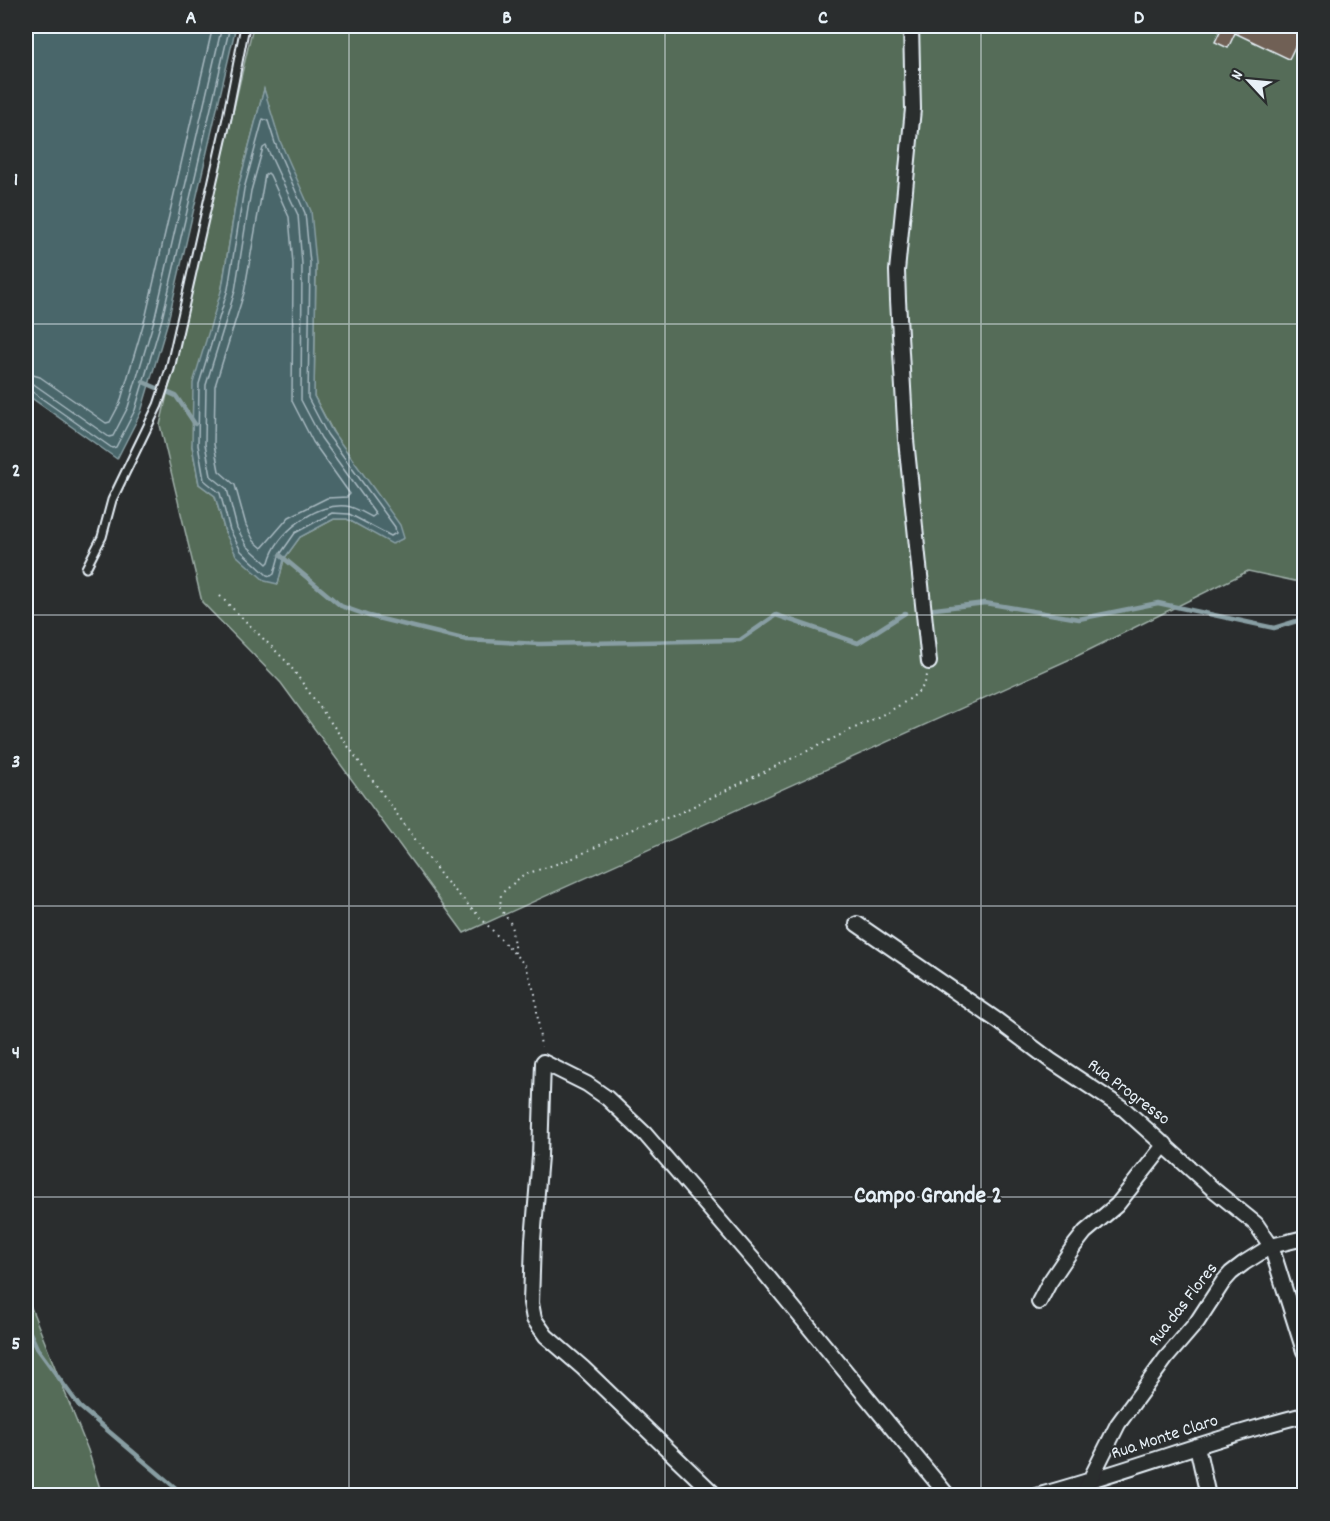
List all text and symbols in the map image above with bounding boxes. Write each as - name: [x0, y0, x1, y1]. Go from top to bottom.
- text: A: [186, 5, 197, 33]
- text: B: [502, 5, 512, 33]
- text: C: [818, 5, 828, 33]
- text: D: [1134, 5, 1145, 33]
- north arrow: [1219, 51, 1279, 111]
- text: N: [1226, 67, 1250, 84]
- text: 1: [14, 167, 18, 195]
- text: 2: [12, 458, 20, 486]
- text: 3: [12, 749, 20, 777]
- text: 4: [12, 1040, 20, 1068]
- street label: Rua Progresso: [1082, 1054, 1174, 1132]
- district label: Campo Grande 2: [854, 1180, 1002, 1214]
- street label: Rua das Flores: [1143, 1258, 1225, 1352]
- text: 5: [11, 1331, 21, 1359]
- street label: Rua Monte Claro: [1108, 1409, 1222, 1467]

